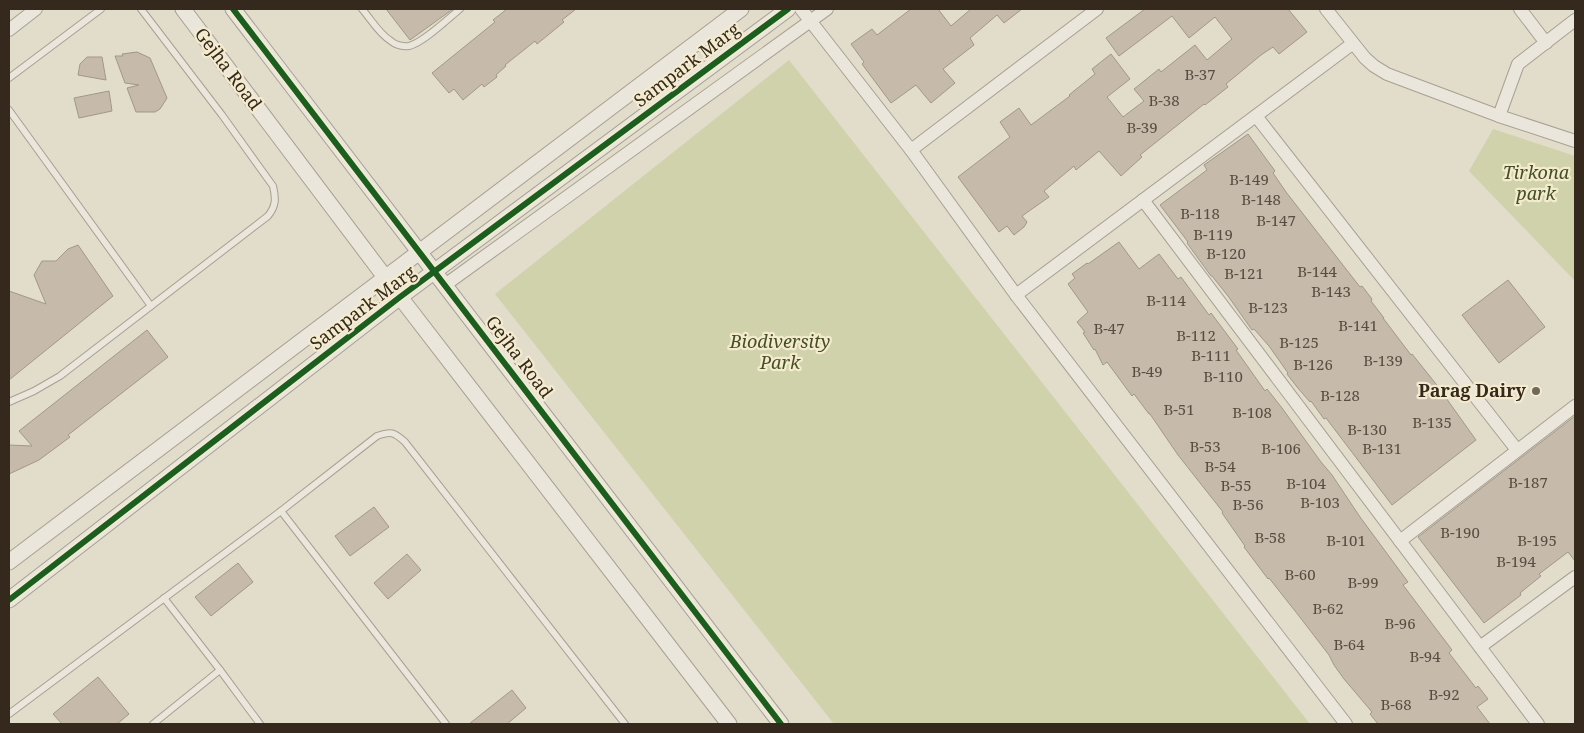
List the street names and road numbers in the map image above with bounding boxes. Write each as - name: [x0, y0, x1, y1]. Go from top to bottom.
- street label: Sampark Marg: [628, 16, 745, 112]
- street label: Gejha Road: [190, 22, 268, 115]
- street label: Sampark Marg: [304, 259, 421, 355]
- street label: Gejha Road: [481, 310, 559, 403]

